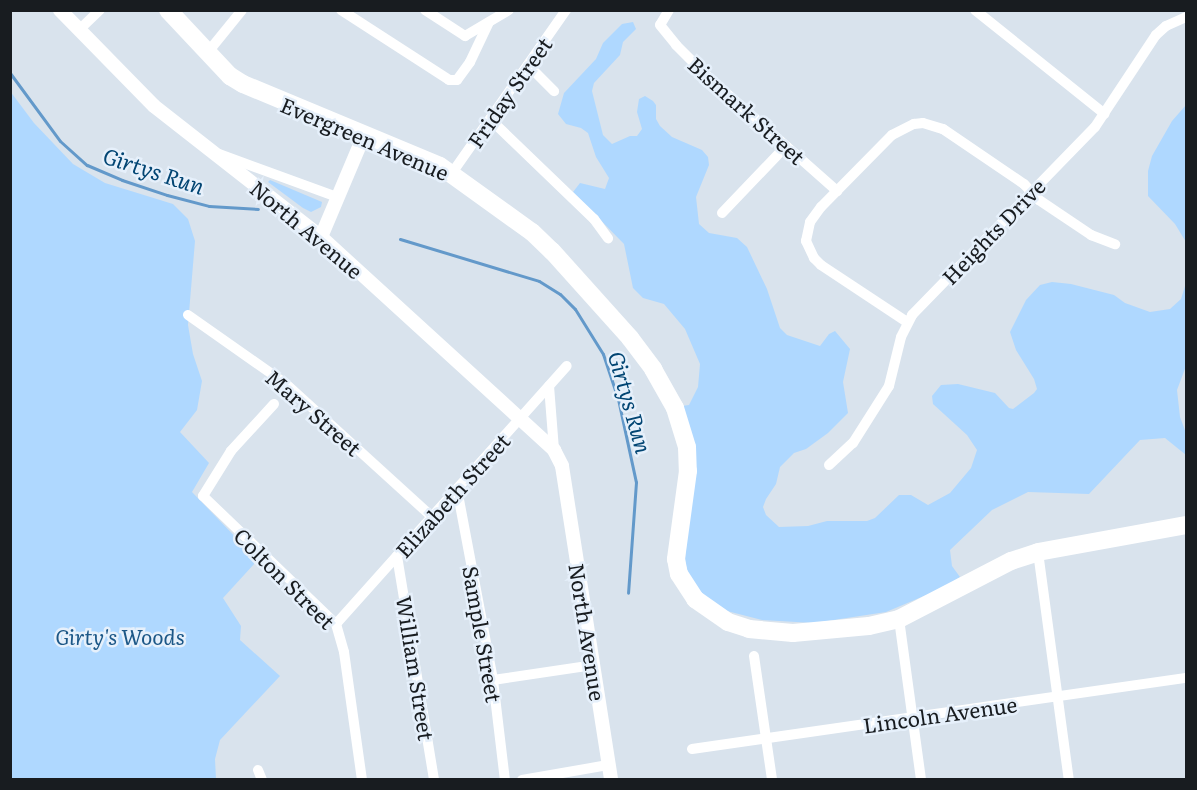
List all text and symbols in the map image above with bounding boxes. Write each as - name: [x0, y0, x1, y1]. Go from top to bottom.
- street label: Friday Street: [462, 32, 556, 152]
- street label: Bismark Street: [683, 51, 811, 169]
- street label: Evergreen Avenue: [277, 91, 453, 185]
- water label: Girtys Run: [100, 141, 208, 199]
- street label: Heights Drive: [936, 173, 1050, 289]
- street label: North Avenue: [246, 175, 368, 283]
- water label: Girtys Run: [604, 348, 658, 456]
- street label: Mary Street: [261, 364, 367, 460]
- street label: Elizabeth Street: [390, 428, 514, 562]
- street label: Colton Street: [229, 522, 341, 634]
- street label: North Avenue: [565, 561, 611, 703]
- street label: Sample Street: [459, 564, 507, 704]
- street label: William Street: [392, 594, 440, 742]
- park label: Girty's Woods: [55, 623, 185, 649]
- street label: Lincoln Avenue: [861, 691, 1019, 737]

